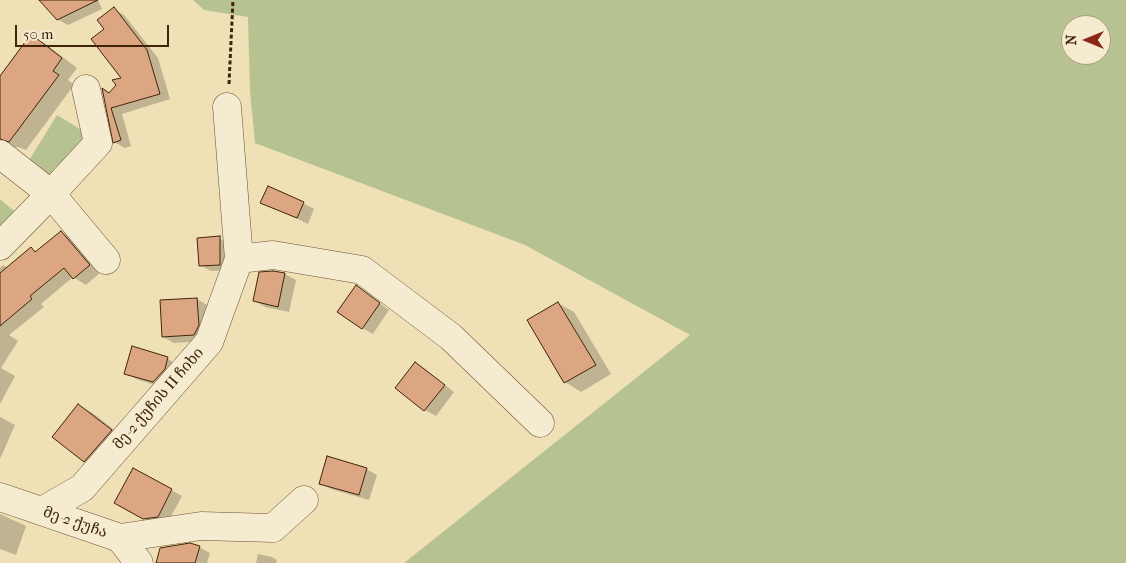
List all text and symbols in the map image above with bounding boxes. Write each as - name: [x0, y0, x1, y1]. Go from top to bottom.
- scale bar: [18, 15, 171, 47]
- north arrow: [1061, 15, 1111, 65]
- text: 50 m: [23, 25, 53, 43]
- text: N: [1063, 35, 1080, 45]
- street label: მე-2 ქუჩის II ჩიხი: [110, 344, 208, 454]
- street label: მე-2 ქუჩა: [41, 504, 109, 542]

